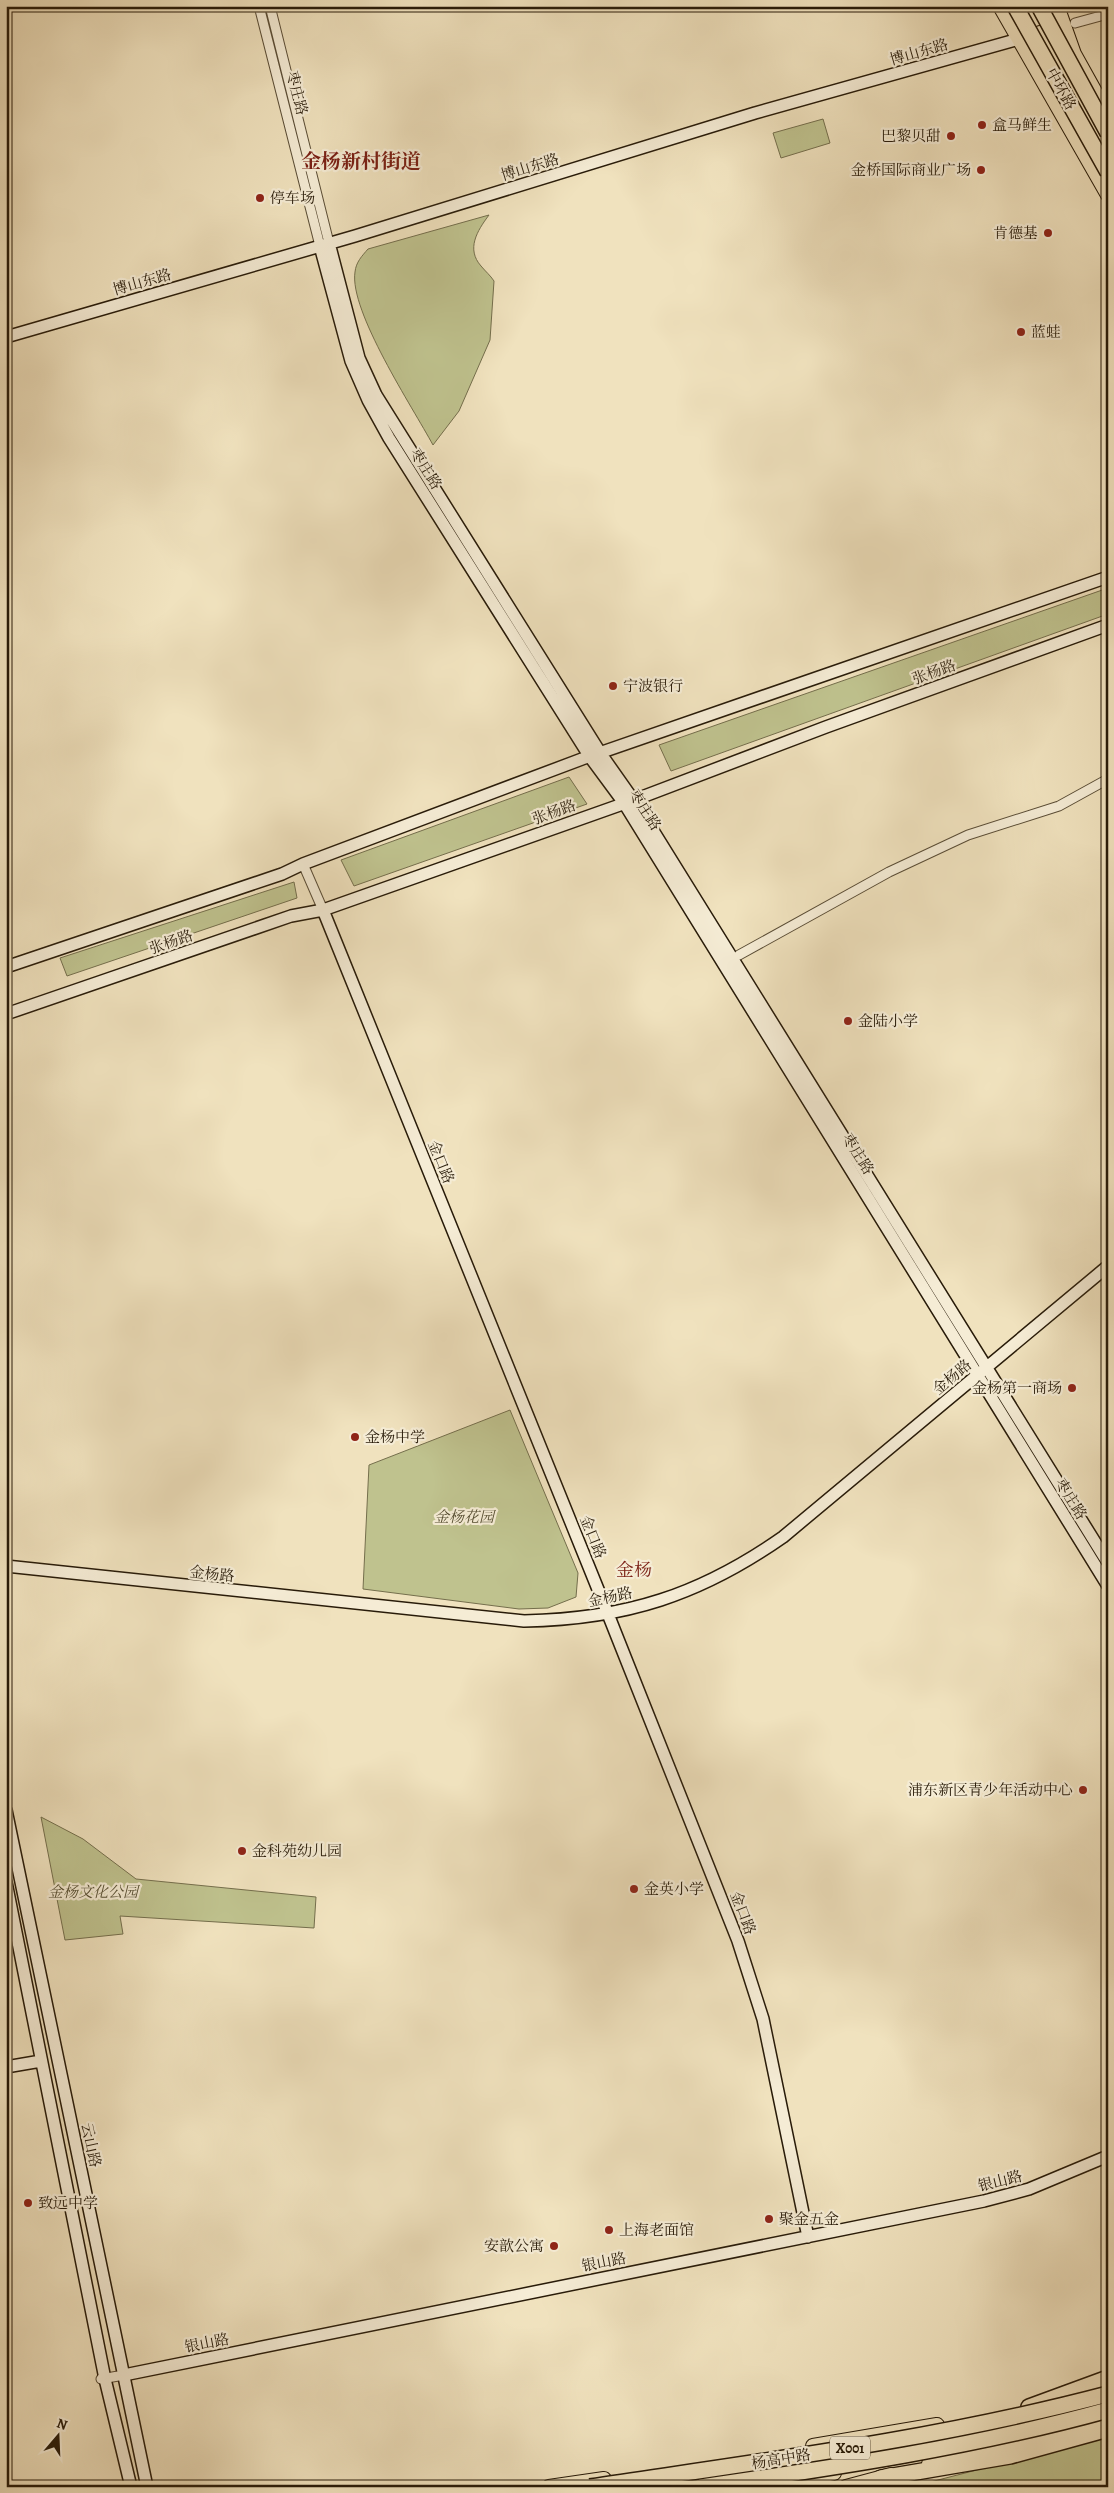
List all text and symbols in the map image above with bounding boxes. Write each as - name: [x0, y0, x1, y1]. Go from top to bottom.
- street label: 博山东路: [887, 34, 951, 70]
- street label: 中环路: [1041, 64, 1081, 114]
- street label: 枣庄路: [282, 69, 312, 117]
- place label: 盒马鲜生: [992, 115, 1052, 135]
- marker: 盒马鲜生: [976, 119, 988, 131]
- place label: 巴黎贝甜: [881, 126, 941, 146]
- marker: 巴黎贝甜: [945, 130, 957, 142]
- district label: 金杨新村街道: [301, 148, 421, 175]
- street label: 博山东路: [498, 149, 562, 185]
- place label: 金桥国际商业广场: [851, 160, 971, 180]
- marker: 金桥国际商业广场: [975, 164, 987, 176]
- place label: 停车场: [270, 188, 315, 208]
- marker: 停车场: [254, 192, 266, 204]
- place label: 肯德基: [993, 223, 1038, 243]
- marker: 肯德基: [1042, 227, 1054, 239]
- street label: 博山东路: [110, 264, 174, 300]
- place label: 蓝蛙: [1031, 322, 1061, 342]
- marker: 蓝蛙: [1015, 326, 1027, 338]
- street label: 枣庄路: [406, 445, 446, 493]
- street label: 张杨路: [909, 655, 959, 689]
- place label: 宁波银行: [623, 676, 683, 696]
- marker: 宁波银行: [607, 680, 619, 692]
- street label: 枣庄路: [624, 786, 666, 834]
- street label: 张杨路: [529, 795, 579, 829]
- street label: 张杨路: [146, 925, 196, 959]
- place label: 金陆小学: [858, 1011, 918, 1031]
- marker: 金陆小学: [842, 1015, 854, 1027]
- street label: 枣庄路: [838, 1130, 878, 1178]
- street label: 金口路: [423, 1137, 459, 1187]
- street label: 金杨路: [928, 1355, 976, 1399]
- place label: 金杨第一商场: [972, 1378, 1062, 1398]
- marker: 金杨第一商场: [1066, 1382, 1078, 1394]
- place label: 金杨中学: [365, 1427, 425, 1447]
- marker: 金杨中学: [349, 1431, 361, 1443]
- street label: 枣庄路: [1051, 1475, 1091, 1523]
- park label: 金杨花园: [434, 1507, 496, 1527]
- street label: 金口路: [575, 1512, 611, 1562]
- district label: 金杨: [616, 1558, 652, 1582]
- street label: 金杨路: [189, 1562, 235, 1586]
- street label: 金杨路: [586, 1583, 634, 1611]
- place label: 浦东新区青少年活动中心: [908, 1780, 1073, 1800]
- marker: 浦东新区青少年活动中心: [1077, 1784, 1089, 1796]
- place label: 金科苑幼儿园: [252, 1841, 342, 1861]
- marker: 金科苑幼儿园: [236, 1845, 248, 1857]
- place label: 金英小学: [644, 1879, 704, 1899]
- park label: 金杨文化公园: [48, 1882, 140, 1902]
- marker: 金英小学: [628, 1883, 640, 1895]
- street label: 金口路: [726, 1888, 760, 1938]
- street label: 云山路: [77, 2121, 105, 2169]
- street label: 银山路: [976, 2166, 1024, 2196]
- place label: 致远中学: [38, 2193, 98, 2213]
- marker: 致远中学: [22, 2197, 34, 2209]
- place label: 聚金五金: [779, 2209, 839, 2229]
- marker: 聚金五金: [763, 2213, 775, 2225]
- place label: 上海老面馆: [619, 2220, 694, 2240]
- marker: 上海老面馆: [603, 2224, 615, 2236]
- place label: 安歆公寓: [484, 2236, 544, 2256]
- marker: 安歆公寓: [548, 2240, 560, 2252]
- street label: 银山路: [580, 2248, 628, 2276]
- street label: 银山路: [183, 2329, 231, 2357]
- north arrow: [32, 2410, 82, 2460]
- text: N: [54, 2414, 70, 2435]
- road number: X001: [830, 2436, 870, 2460]
- street label: 杨高中路: [750, 2444, 812, 2474]

